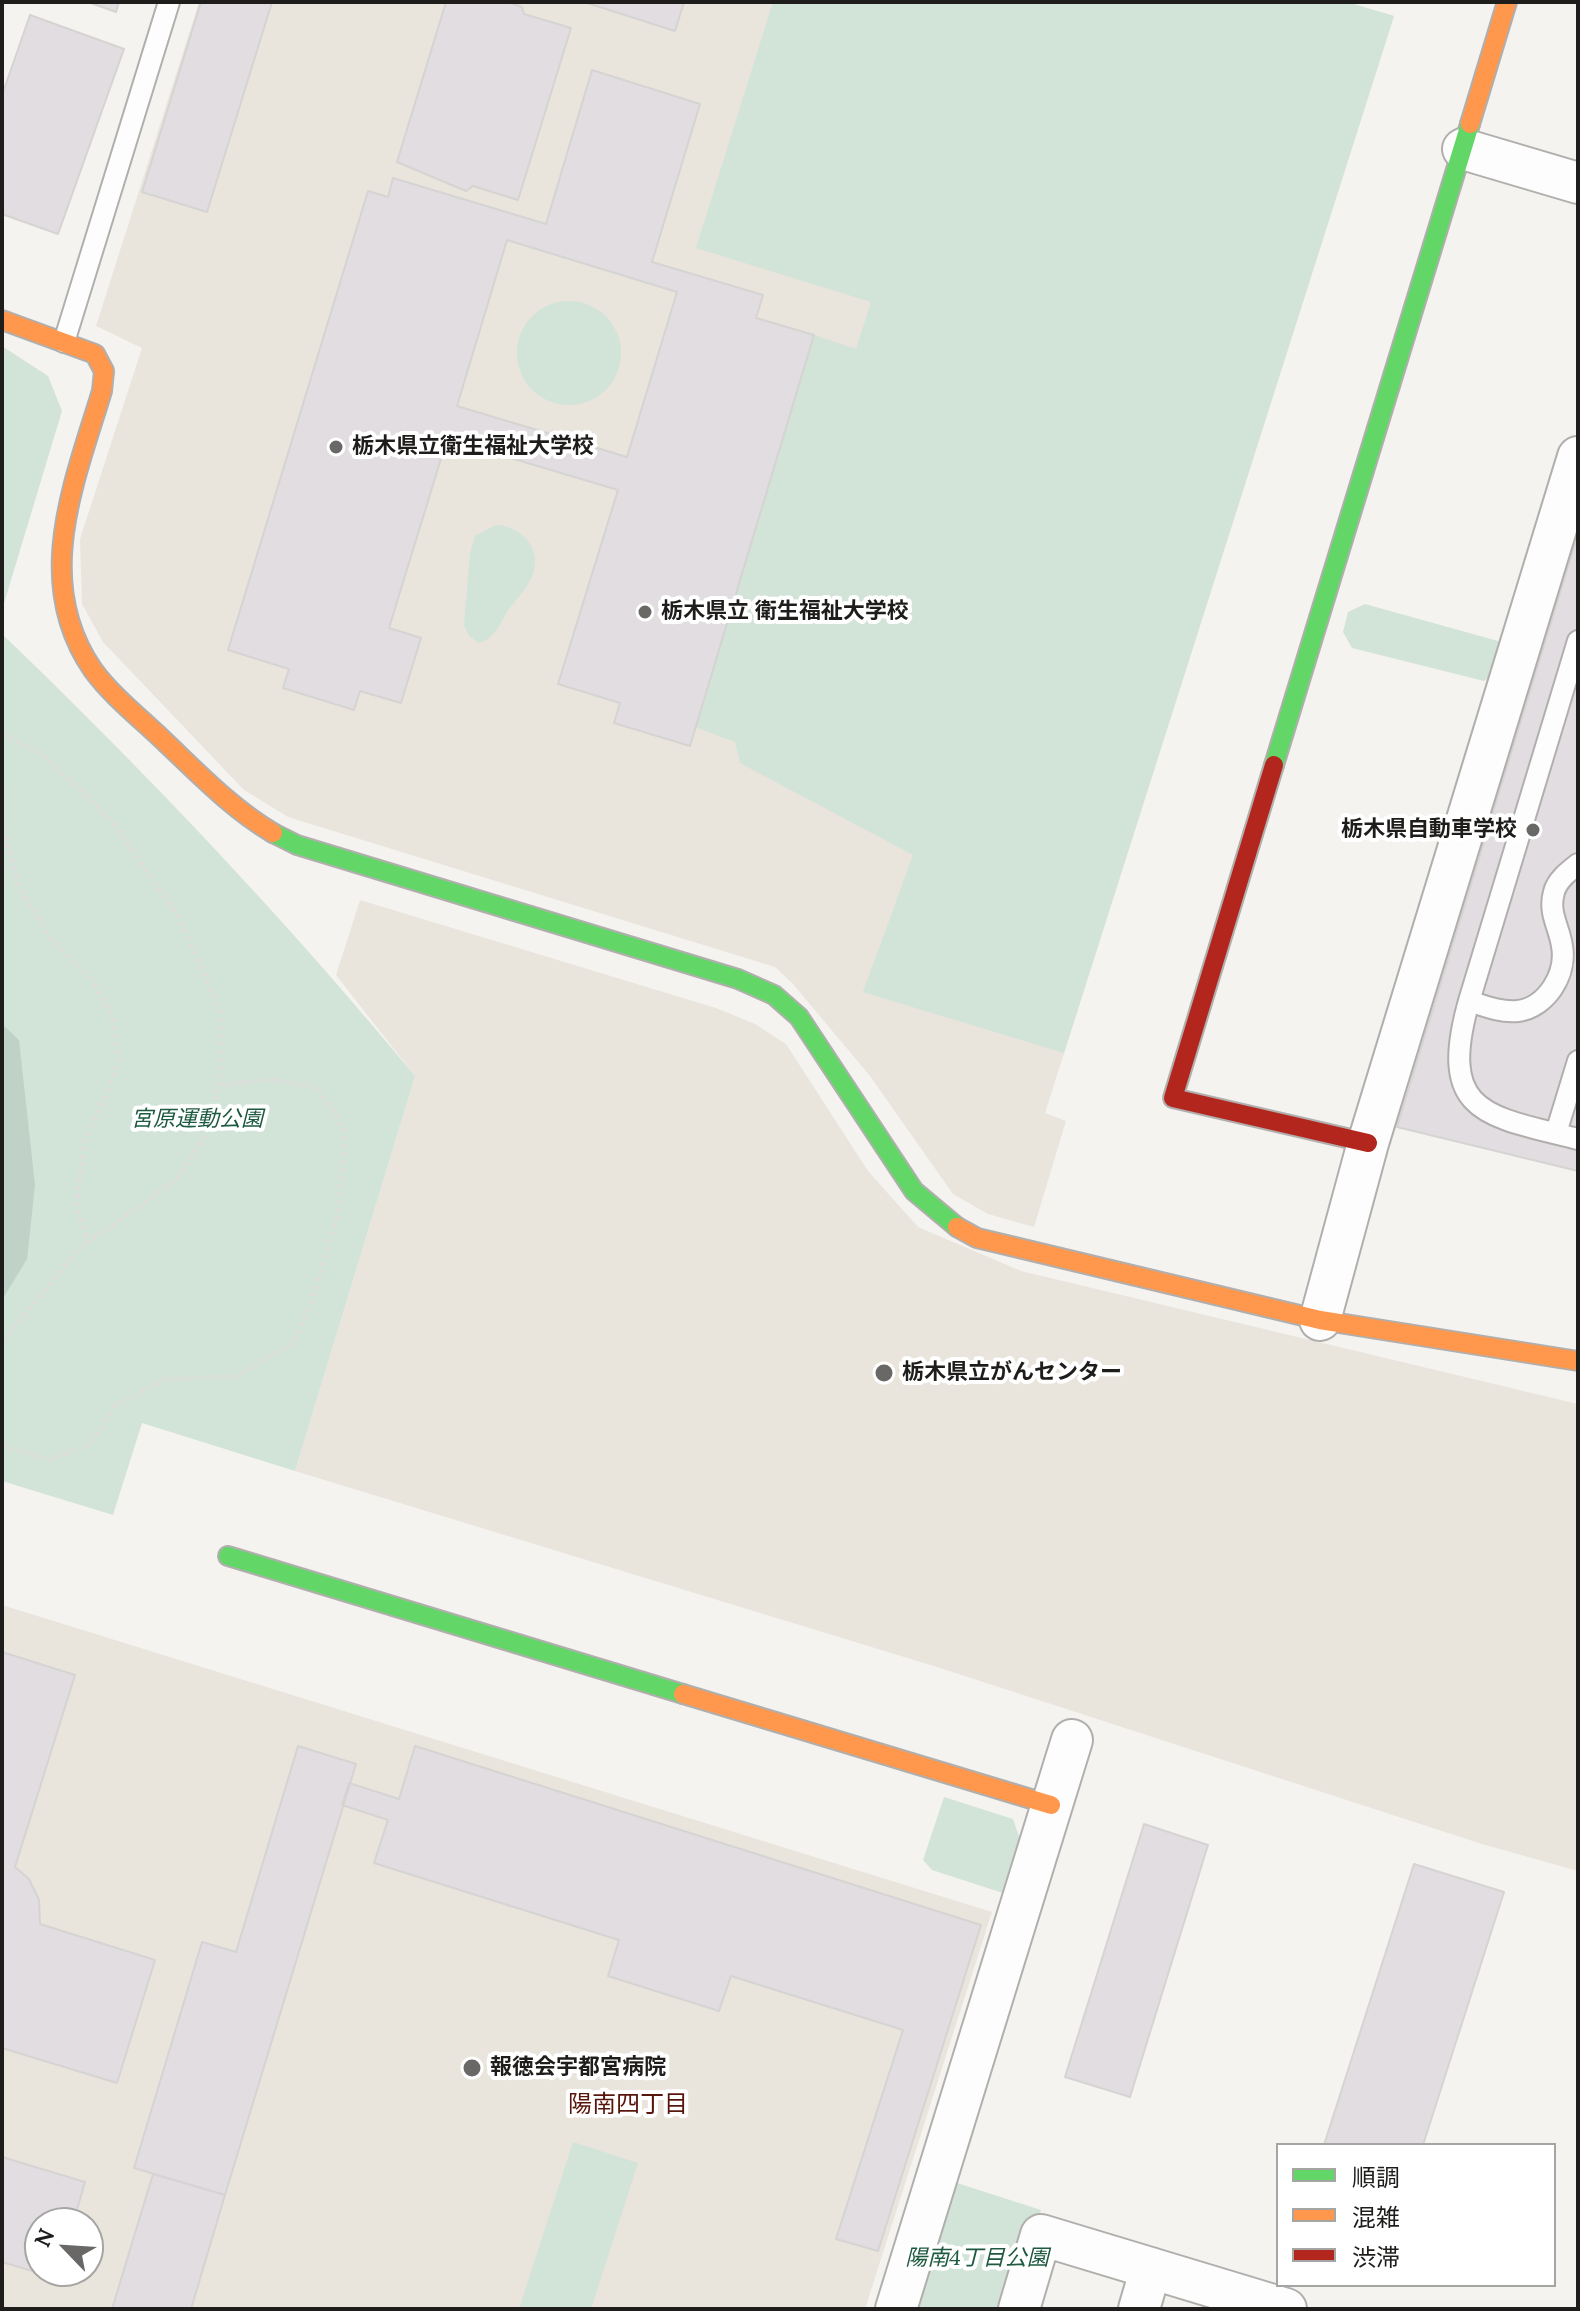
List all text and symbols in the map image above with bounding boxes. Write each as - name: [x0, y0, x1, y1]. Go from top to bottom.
- place label: 栃木県立衛生福祉大学校: [352, 434, 594, 460]
- marker: 栃木県立衛生福祉大学校: [327, 438, 345, 456]
- place label: 栃木県立 衛生福祉大学校: [661, 599, 909, 625]
- marker: 栃木県立 衛生福祉大学校: [636, 603, 654, 621]
- place label: 栃木県自動車学校: [1341, 817, 1517, 843]
- marker: 栃木県自動車学校: [1524, 821, 1542, 839]
- park label: 宮原運動公園: [131, 1107, 263, 1133]
- place label: 栃木県立がんセンター: [902, 1360, 1122, 1386]
- marker: 栃木県立がんセンター: [873, 1362, 895, 1384]
- place label: 報徳会宇都宮病院: [490, 2055, 666, 2081]
- marker: 報徳会宇都宮病院: [461, 2057, 483, 2079]
- district label: 陽南四丁目: [568, 2091, 688, 2119]
- legend: [1276, 2143, 1556, 2287]
- text: 順調: [1352, 2162, 1400, 2193]
- text: 混雑: [1352, 2202, 1400, 2233]
- north arrow: [24, 2207, 104, 2287]
- text: N: [28, 2224, 60, 2251]
- text: 渋滞: [1352, 2242, 1400, 2273]
- park label: 陽南4丁目公園: [905, 2246, 1049, 2272]

